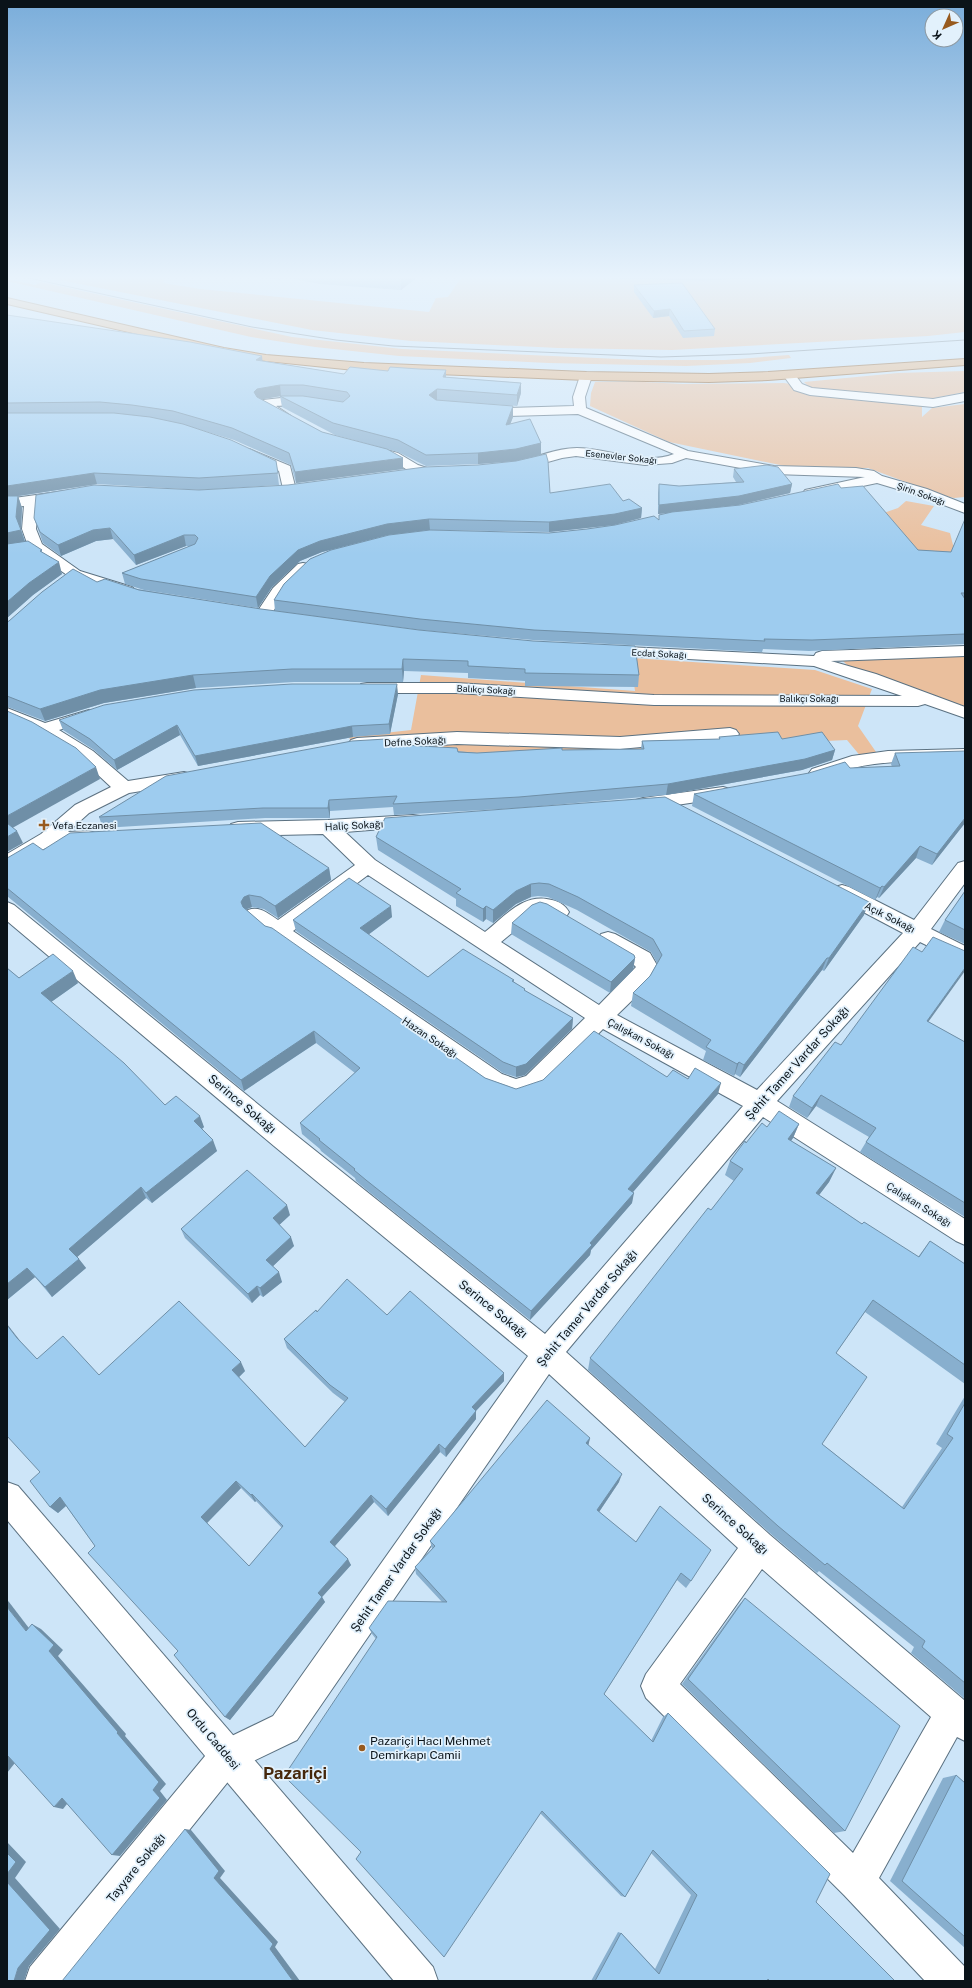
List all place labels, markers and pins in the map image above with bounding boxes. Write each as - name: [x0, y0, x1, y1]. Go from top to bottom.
- place label: Vefa Eczanesi: [52, 819, 116, 831]
- marker: Vefa Eczanesi: [39, 820, 49, 830]
- place label: Pazariçi Hacı Mehmet Demirkapı Camii: [370, 1734, 491, 1762]
- marker: Pazariçi Hacı Mehmet Demirkapı Camii: [357, 1743, 367, 1753]

